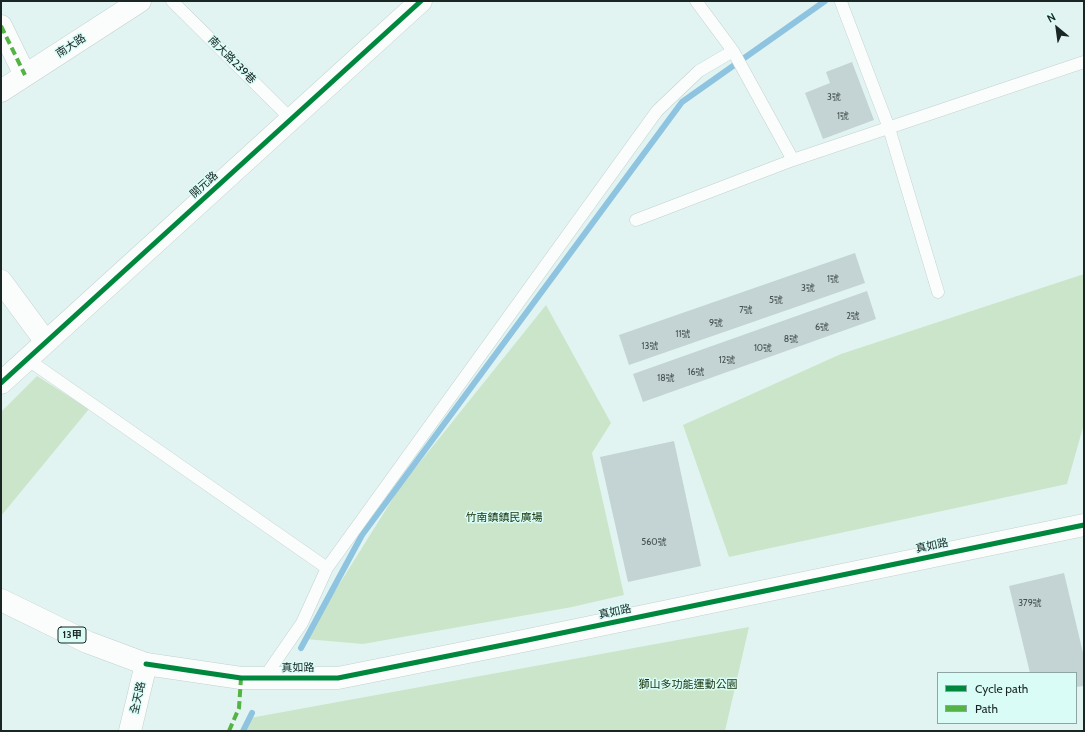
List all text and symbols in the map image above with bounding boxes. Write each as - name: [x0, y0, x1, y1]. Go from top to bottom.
- north arrow: [1037, 8, 1077, 48]
- text: N: [1044, 9, 1058, 26]
- street label: 南大路: [54, 31, 88, 61]
- street label: 南大路239巷: [205, 33, 259, 87]
- house number: 3號: [827, 92, 841, 102]
- house number: 1號: [837, 111, 849, 121]
- street label: 開元路: [187, 169, 221, 201]
- house number: 1號: [827, 274, 839, 284]
- house number: 3號: [801, 283, 815, 293]
- house number: 5號: [769, 295, 783, 305]
- house number: 7號: [739, 305, 753, 315]
- house number: 2號: [846, 311, 860, 321]
- house number: 9號: [709, 318, 723, 328]
- house number: 6號: [815, 322, 829, 332]
- house number: 11號: [676, 329, 690, 339]
- house number: 8號: [784, 334, 798, 344]
- house number: 13號: [642, 341, 658, 351]
- house number: 10號: [754, 343, 772, 353]
- house number: 12號: [719, 355, 735, 365]
- house number: 16號: [687, 367, 705, 377]
- house number: 18號: [657, 373, 675, 383]
- park label: 竹南鎮鎮民廣場: [466, 511, 542, 525]
- street label: 真如路: [914, 536, 950, 556]
- house number: 560號: [641, 537, 667, 547]
- house number: 379號: [1018, 598, 1042, 608]
- street label: 真如路: [597, 602, 633, 622]
- road number: 13甲: [58, 627, 86, 643]
- street label: 真如路: [281, 661, 315, 675]
- legend: [937, 672, 1077, 724]
- park label: 獅山多功能運動公園: [639, 678, 737, 692]
- street label: 全天路: [128, 680, 148, 716]
- text: Cycle path: [975, 681, 1028, 696]
- text: Path: [975, 701, 998, 716]

